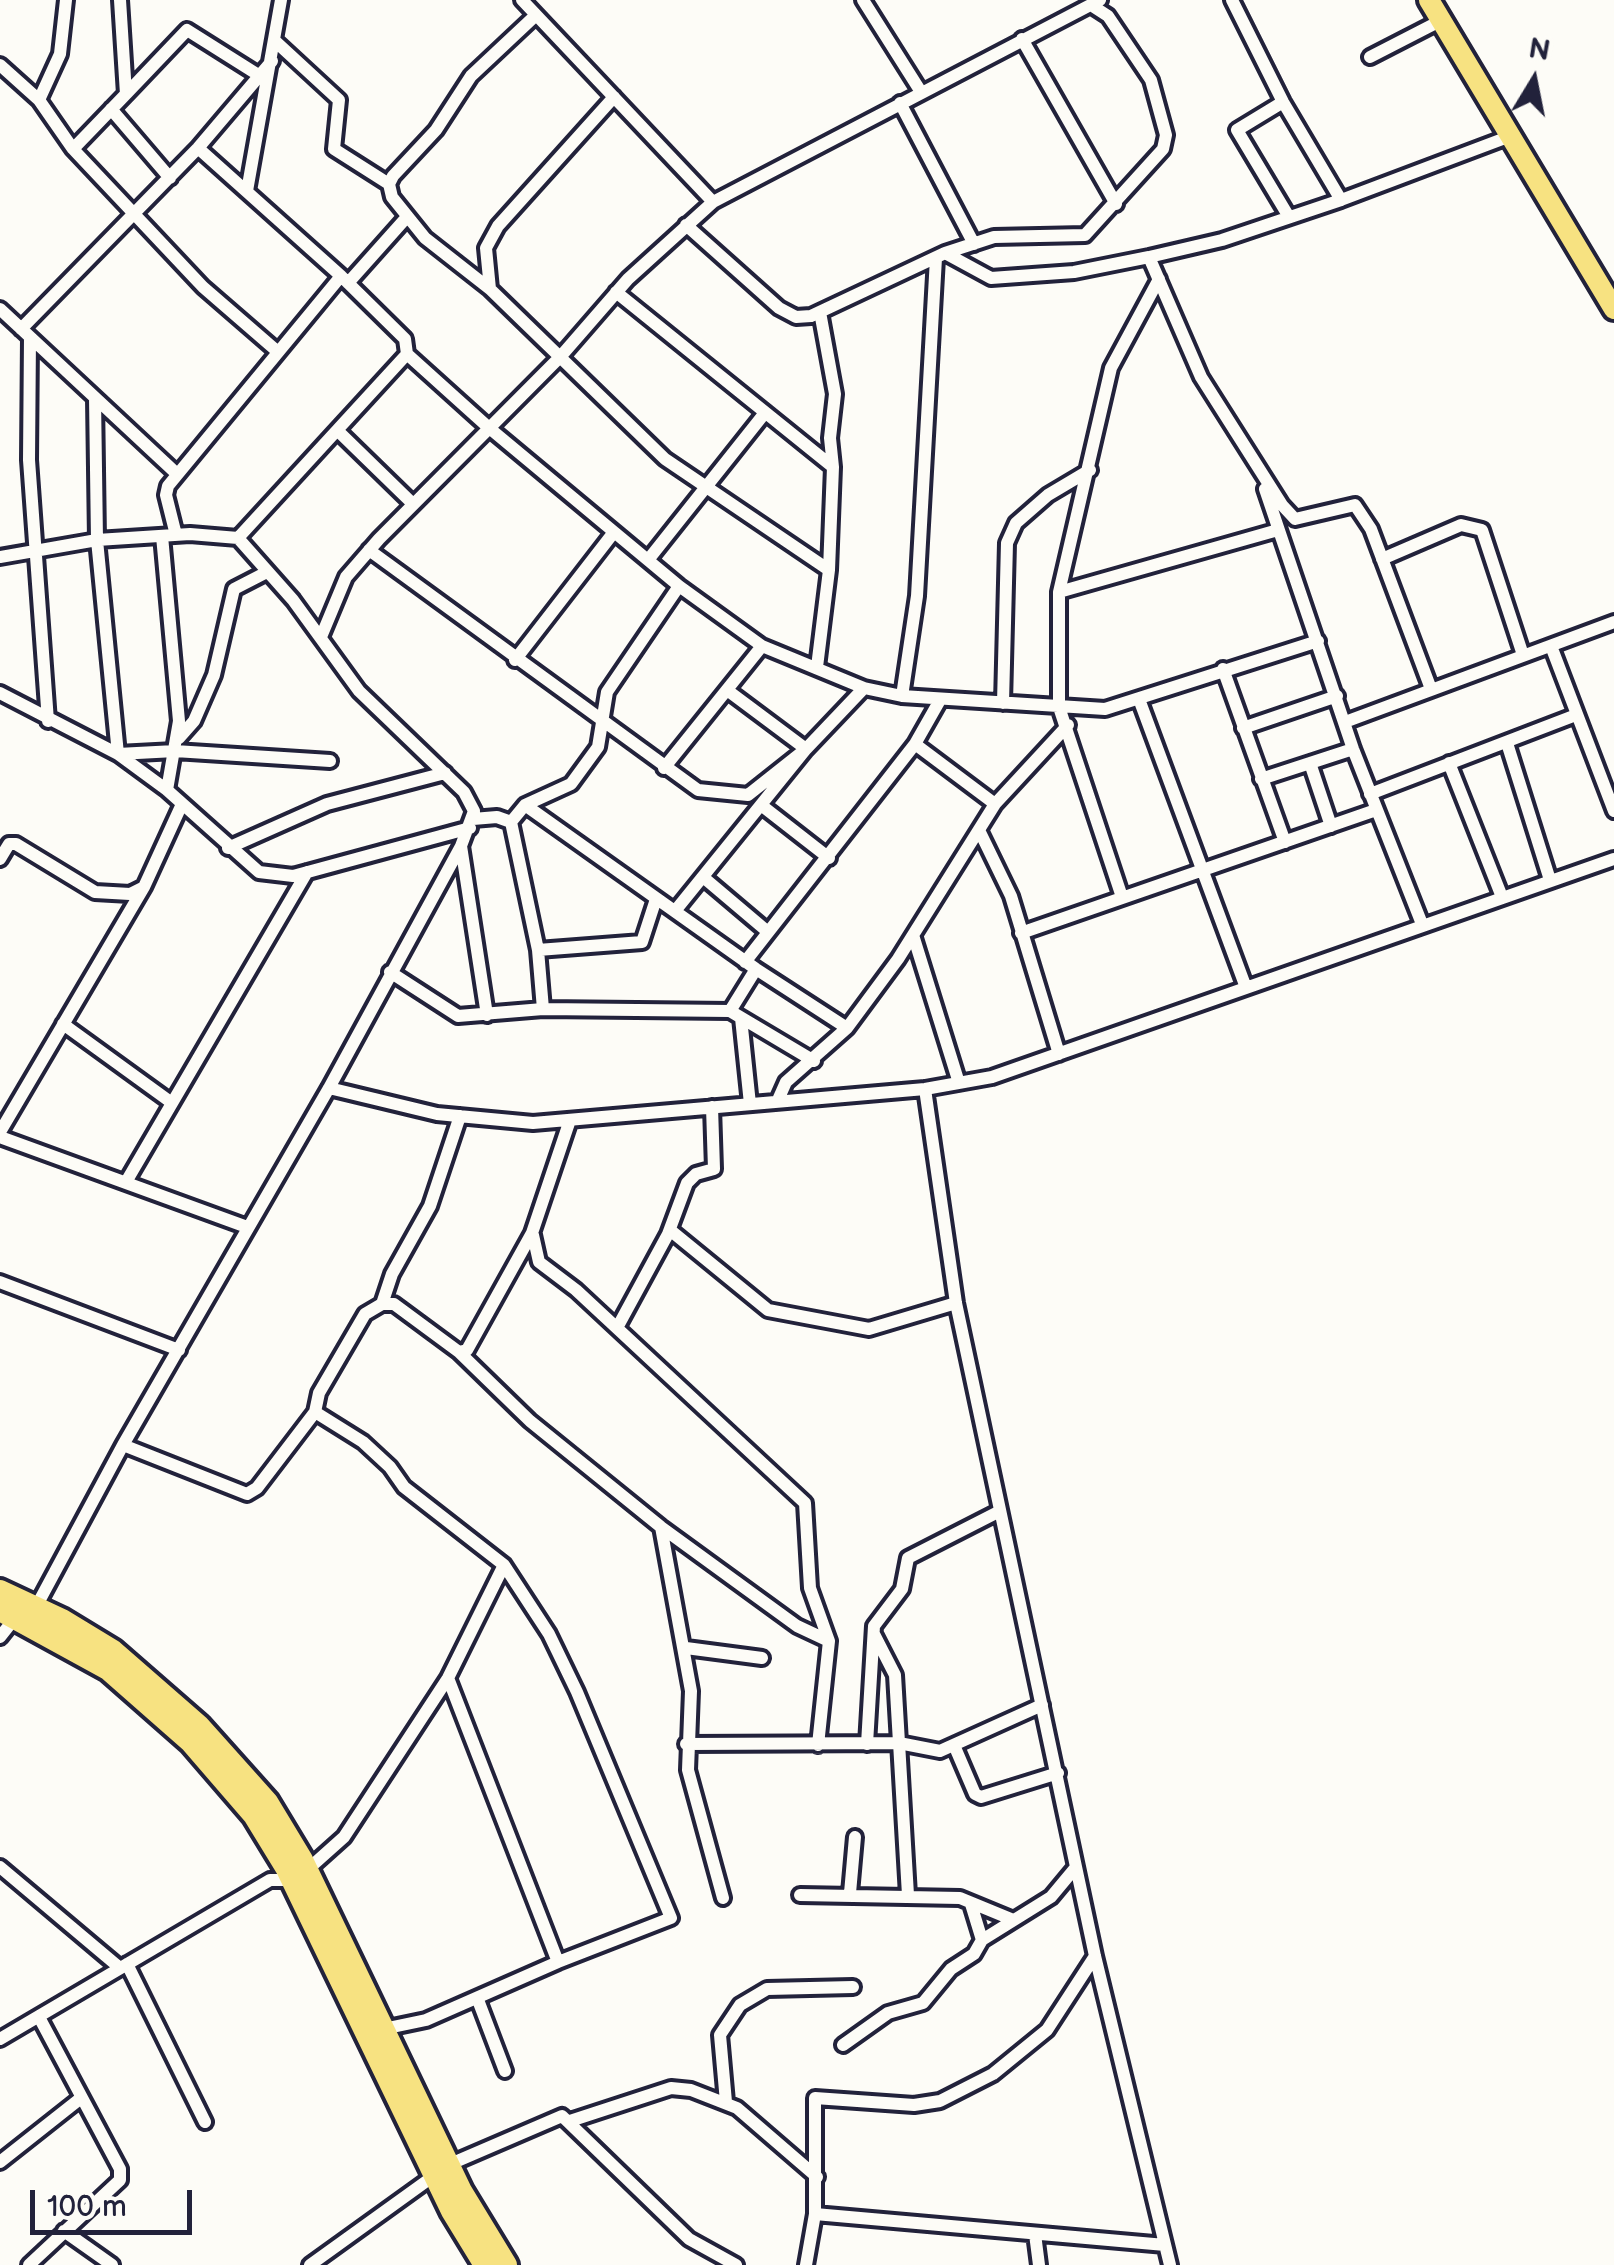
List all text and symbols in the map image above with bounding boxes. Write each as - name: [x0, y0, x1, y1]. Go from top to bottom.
- north arrow: [1484, 30, 1584, 130]
- text: N: [1526, 32, 1553, 68]
- scale bar: [35, 2170, 198, 2232]
- text: 100 m: [47, 2189, 127, 2225]

